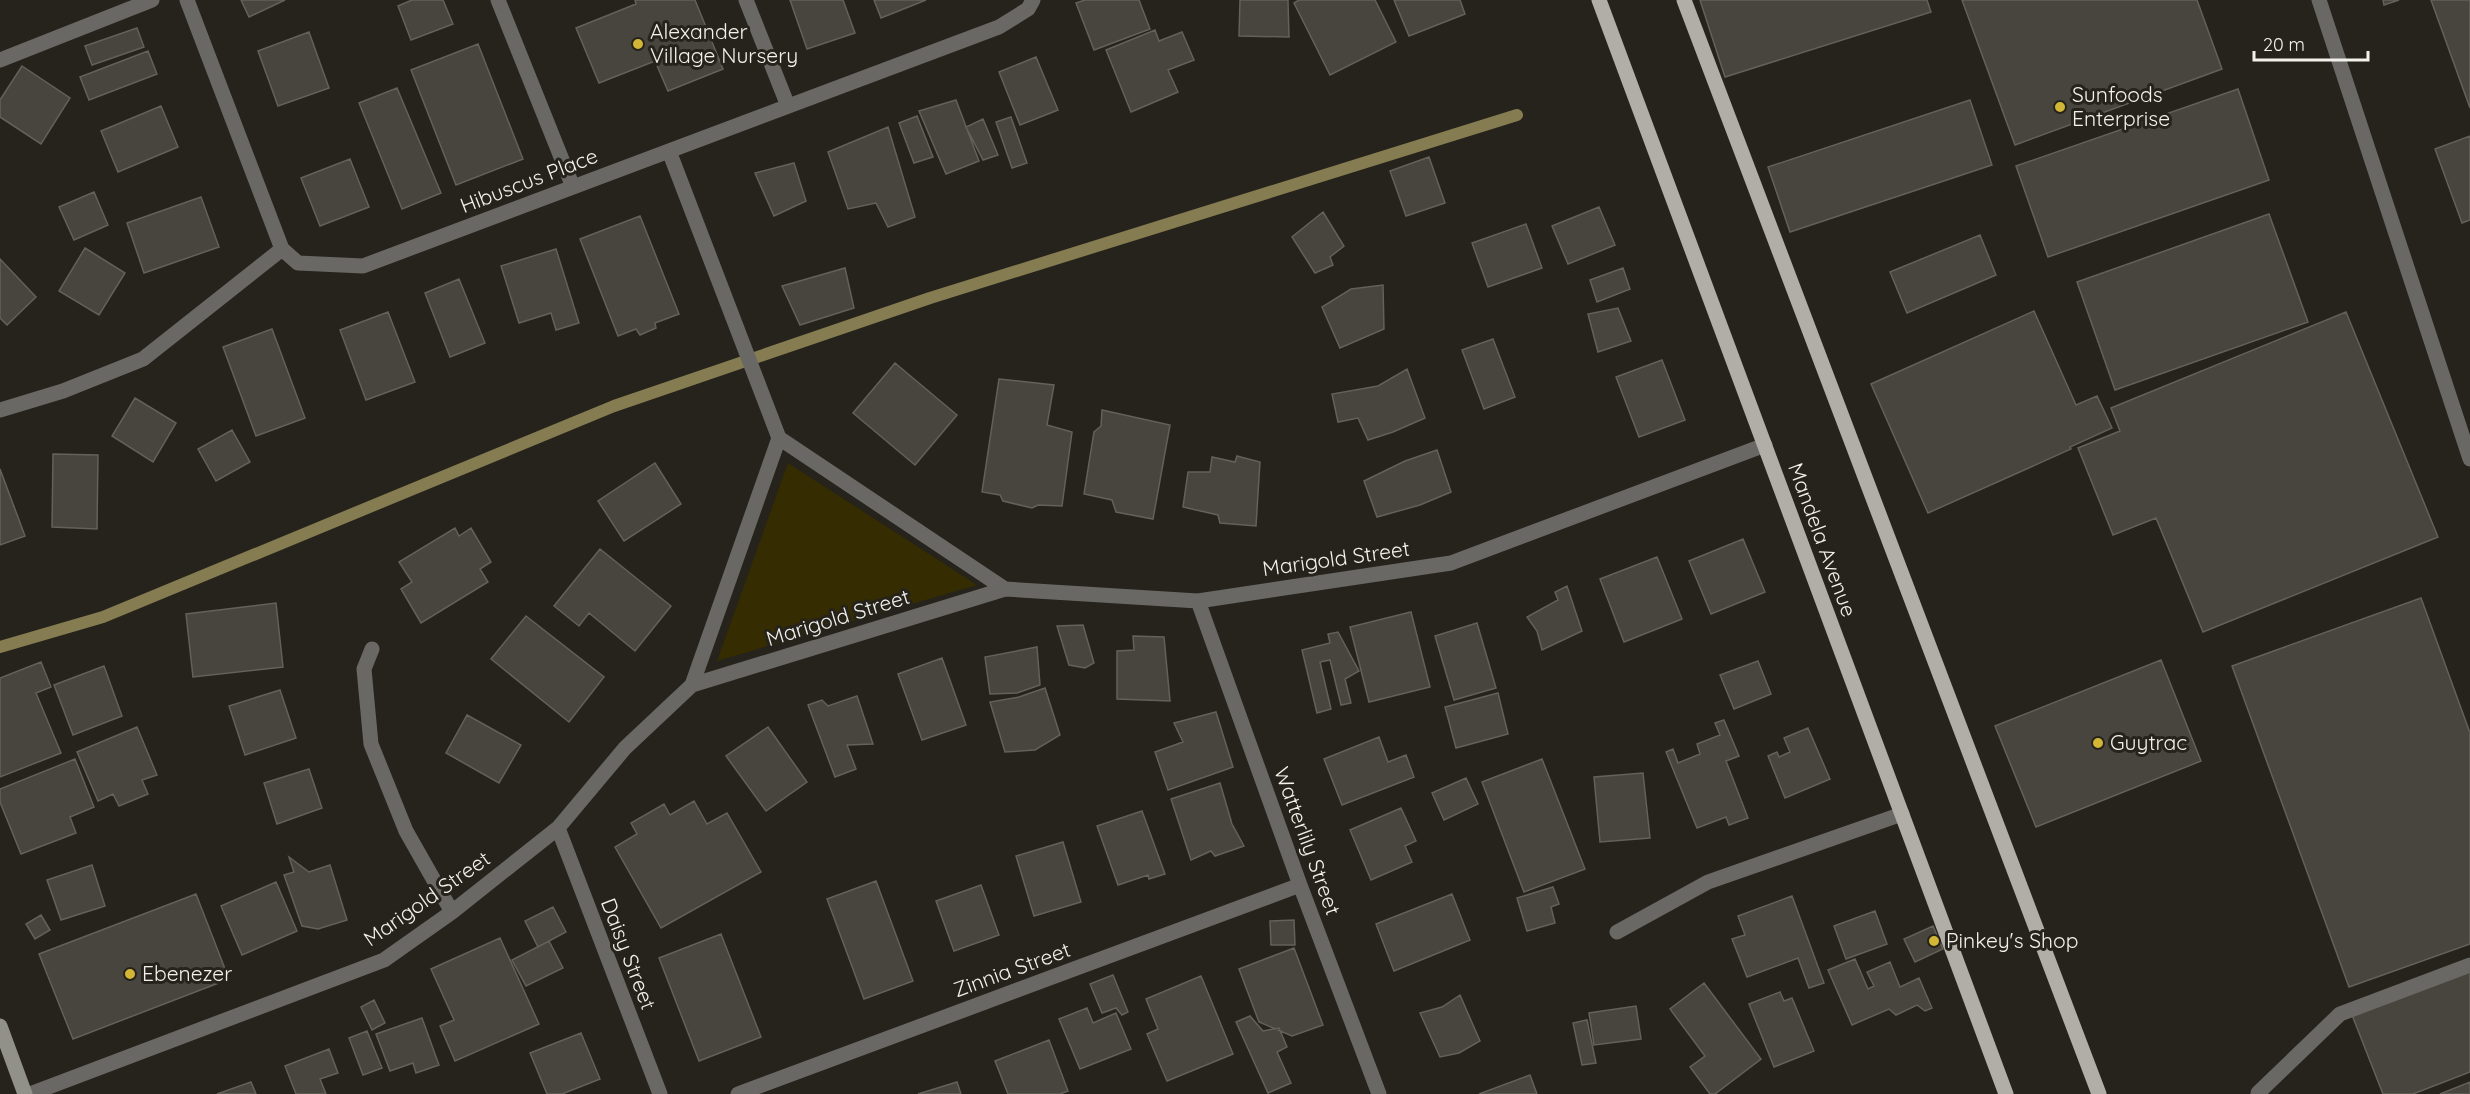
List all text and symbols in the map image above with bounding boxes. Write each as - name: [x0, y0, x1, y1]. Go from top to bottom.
- place label: Alexander Village Nursery: [650, 18, 798, 68]
- scale bar: [2254, 24, 2368, 62]
- text: 20 m: [2263, 33, 2305, 56]
- marker: Alexander Village Nursery: [631, 37, 645, 51]
- place label: Sunfoods Enterprise: [2072, 81, 2170, 131]
- marker: Sunfoods Enterprise: [2053, 100, 2067, 114]
- street label: Hibuscus Place: [456, 142, 601, 218]
- street label: Mandela Avenue: [1783, 459, 1863, 620]
- street label: Marigold Street: [1261, 535, 1411, 581]
- street label: Marigold Street: [763, 583, 913, 651]
- place label: Guytrac: [2110, 729, 2187, 755]
- marker: Guytrac: [2091, 736, 2105, 750]
- street label: Watterlily Street: [1269, 763, 1347, 918]
- street label: Marigold Street: [358, 845, 495, 951]
- street label: Daisy Street: [596, 894, 662, 1013]
- place label: Pinkey's Shop: [1946, 927, 2078, 953]
- marker: Pinkey's Shop: [1927, 934, 1941, 948]
- street label: Zinnia Street: [950, 936, 1074, 1002]
- place label: Ebenezer: [142, 960, 232, 986]
- marker: Ebenezer: [123, 967, 137, 981]

